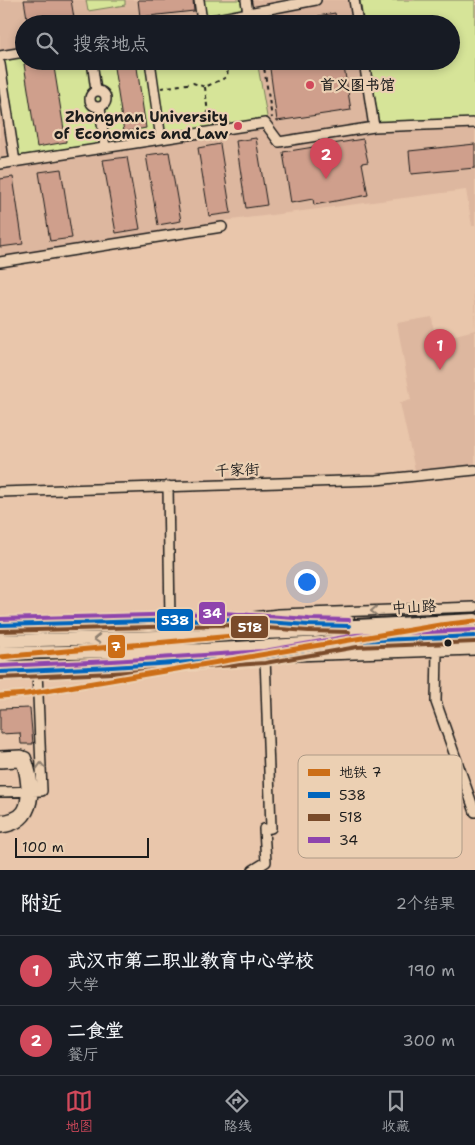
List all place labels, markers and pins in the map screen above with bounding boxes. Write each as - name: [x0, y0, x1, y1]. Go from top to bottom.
- place label: 首义图书馆: [320, 75, 395, 95]
- marker: 首义图书馆: [304, 79, 316, 91]
- place label: Zhongnan University of Economics and Law: [54, 107, 228, 144]
- marker: Zhongnan University of Economics and Law: [232, 120, 244, 132]
- pin: 2: [310, 138, 342, 179]
- pin: 1: [424, 329, 456, 370]
- unlabelled marker: [443, 638, 453, 648]

